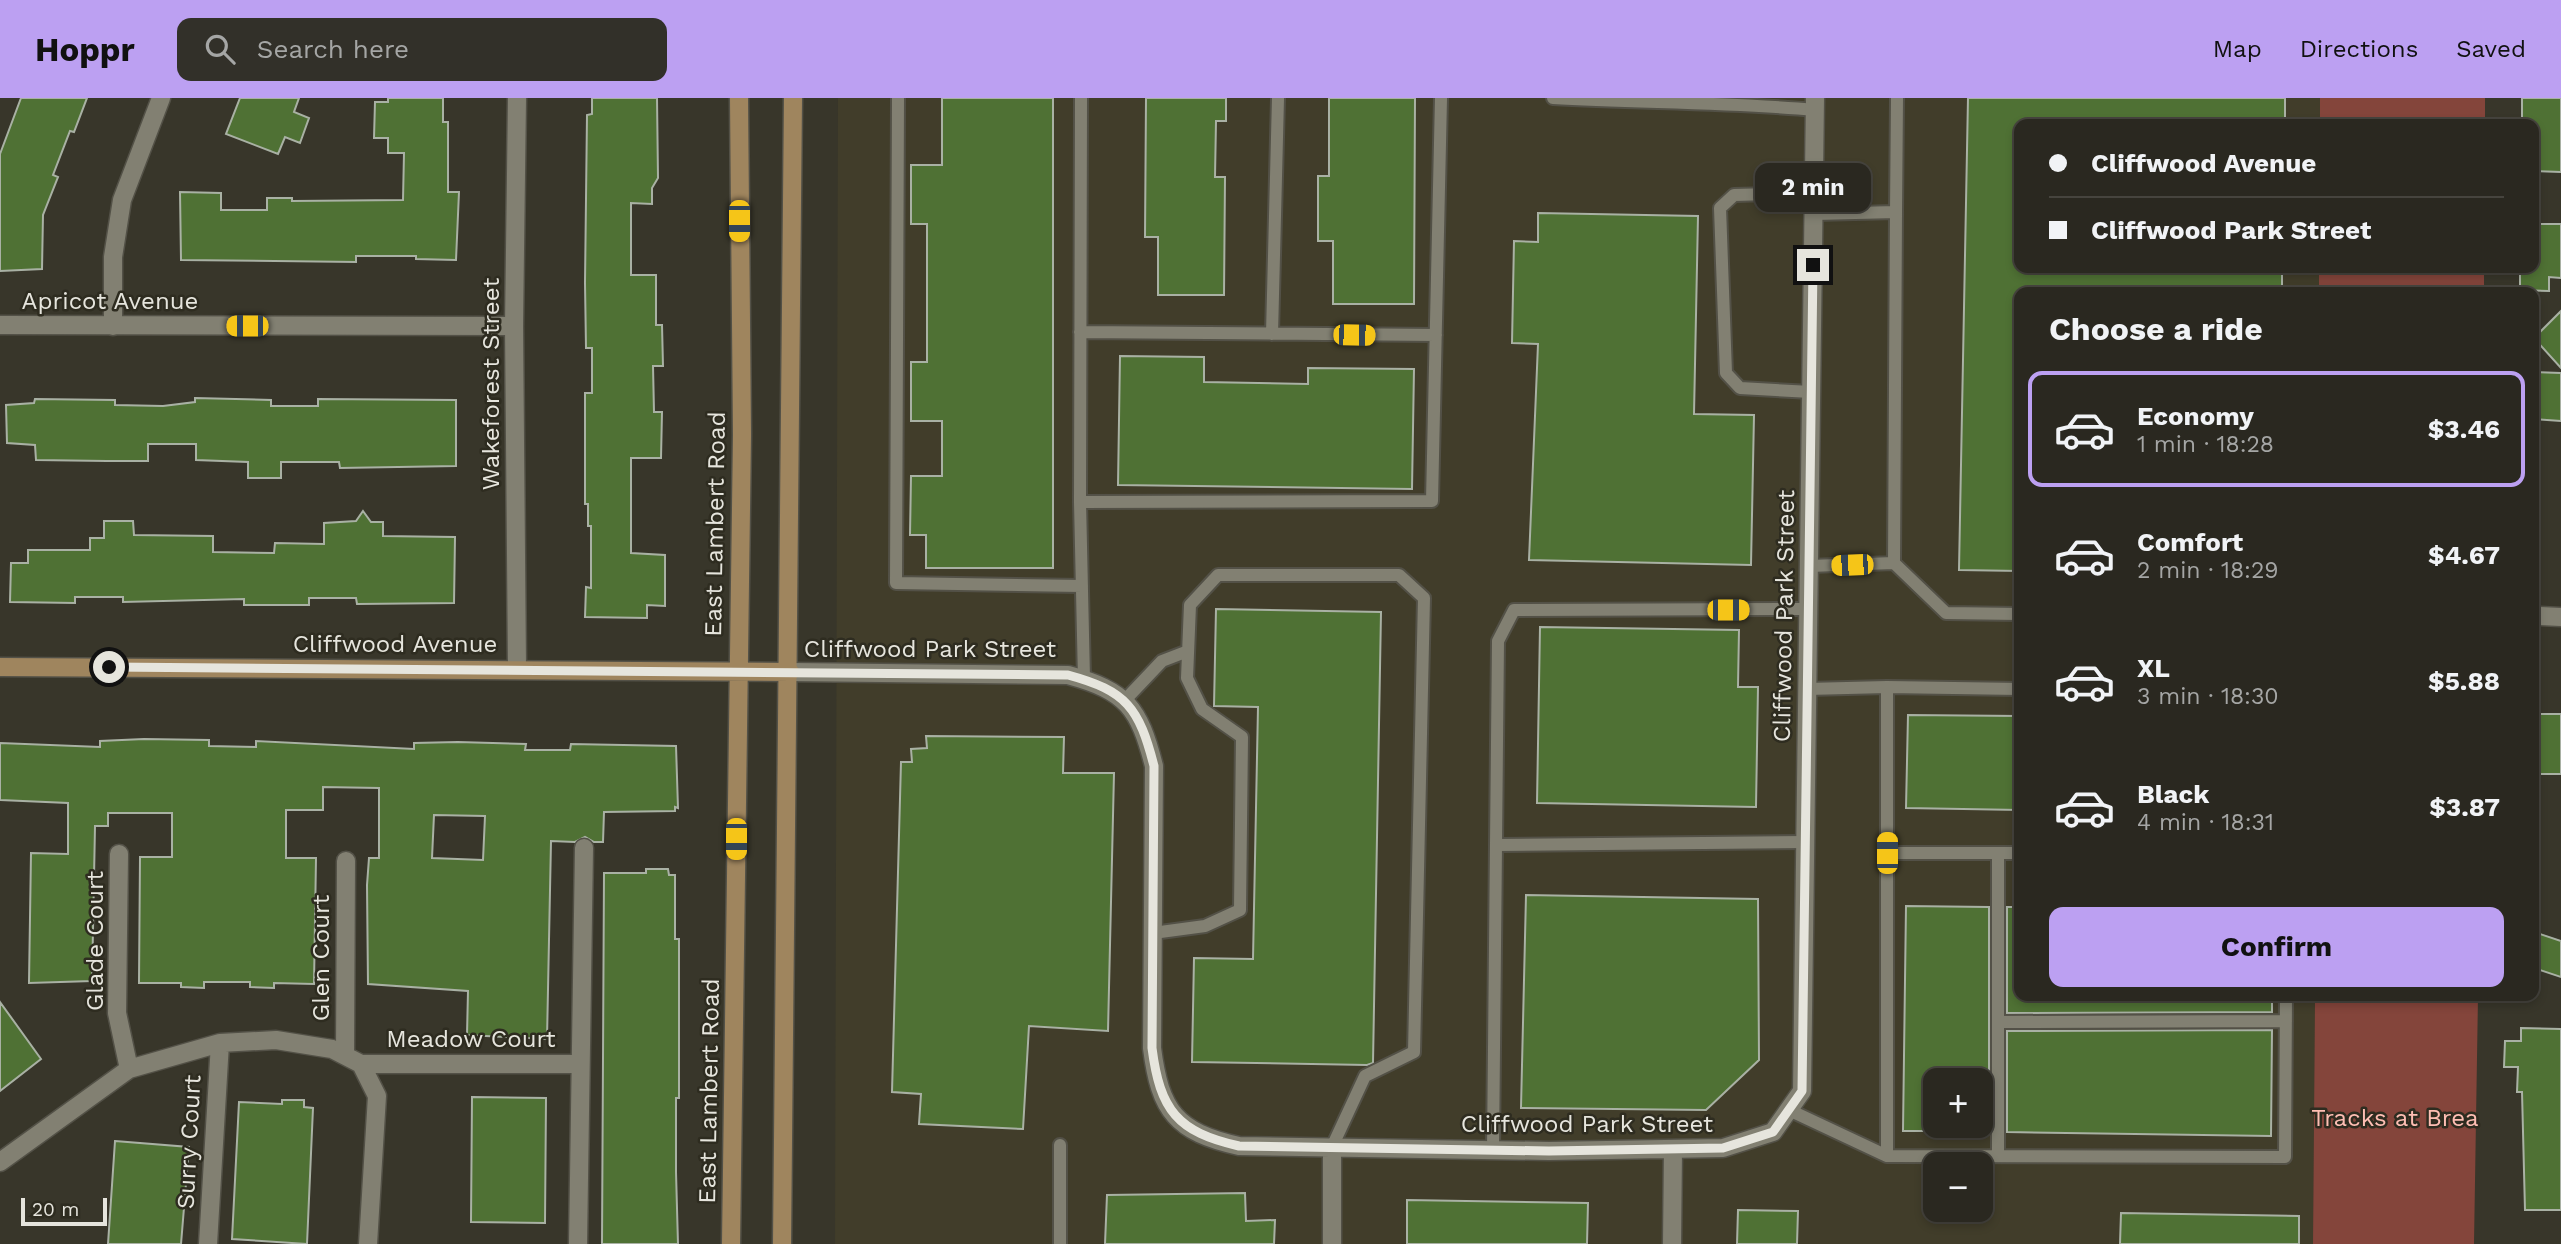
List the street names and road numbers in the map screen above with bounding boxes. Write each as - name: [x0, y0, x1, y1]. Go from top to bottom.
- street label: Wakeforest Street: [477, 278, 505, 490]
- street label: Apricot Avenue: [22, 287, 198, 315]
- street label: East Lambert Road: [699, 411, 731, 637]
- street label: Cliffwood Park Street: [1768, 490, 1800, 742]
- street label: Cliffwood Avenue: [293, 630, 497, 658]
- street label: Cliffwood Park Street: [804, 635, 1056, 663]
- street label: Glade Court: [81, 871, 109, 1011]
- street label: Glen Court: [307, 895, 335, 1021]
- street label: East Lambert Road: [693, 978, 725, 1204]
- street label: Meadow Court: [386, 1025, 556, 1053]
- street label: Surry Court: [172, 1074, 206, 1210]
- street label: Cliffwood Park Street: [1461, 1110, 1713, 1138]

